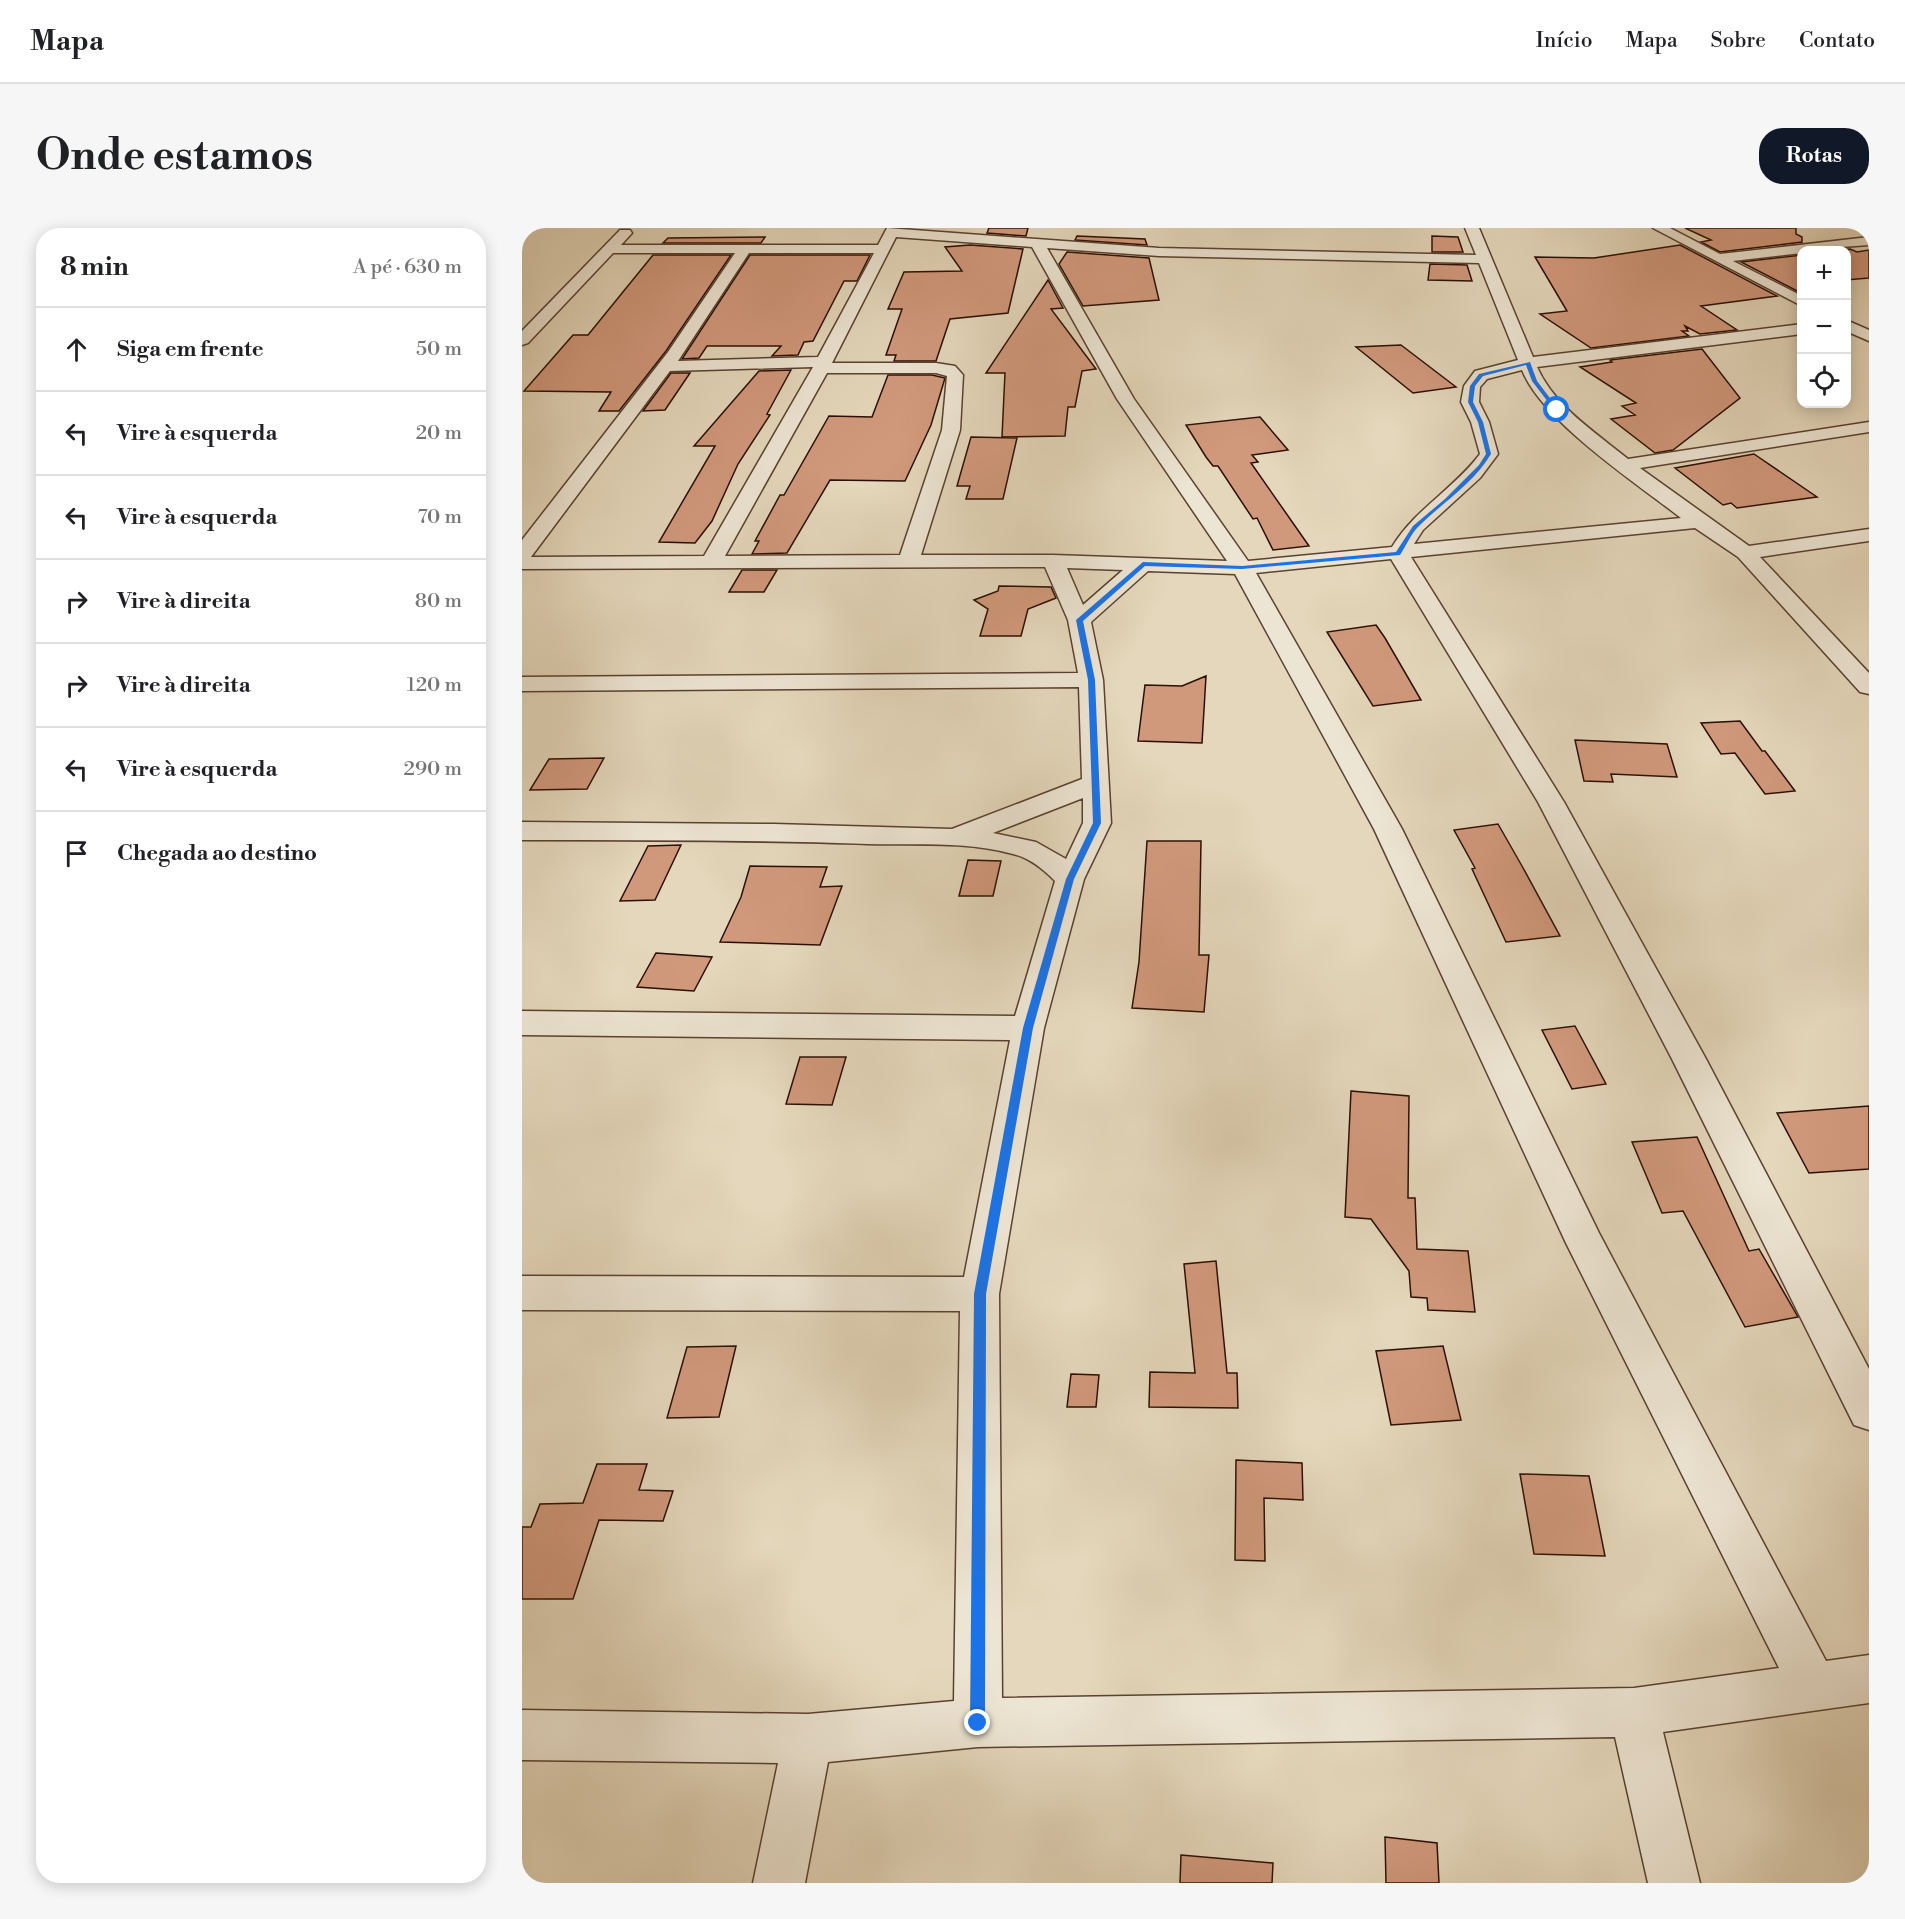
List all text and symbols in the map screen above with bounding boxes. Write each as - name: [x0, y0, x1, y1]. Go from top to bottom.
- text: Mapa: [30, 24, 104, 59]
- text: Início: [1536, 28, 1593, 54]
- text: Mapa: [1626, 28, 1678, 54]
- text: Sobre: [1711, 28, 1766, 54]
- text: Contato: [1799, 28, 1875, 54]
- button: Rotas: [1759, 128, 1869, 184]
- text: Onde estamos: [36, 130, 313, 183]
- map controls: [1797, 246, 1851, 408]
- button: +: [1797, 246, 1851, 300]
- text: 8 min: [60, 251, 129, 283]
- text: A pé · 630 m: [353, 255, 462, 280]
- button: −: [1797, 300, 1851, 354]
- icon: ahead: [60, 333, 93, 366]
- text: Siga em frente: [117, 336, 264, 363]
- text: 50 m: [416, 337, 462, 362]
- button: locate: [1797, 354, 1851, 408]
- route start: [1543, 396, 1569, 422]
- icon: left: [60, 417, 93, 450]
- text: Vire à esquerda: [117, 420, 277, 447]
- text: 20 m: [416, 421, 462, 446]
- icon: left: [60, 501, 93, 534]
- text: Vire à esquerda: [117, 504, 277, 531]
- text: 70 m: [418, 505, 462, 530]
- icon: right: [60, 585, 93, 618]
- text: Vire à direita: [117, 588, 251, 615]
- text: 80 m: [415, 589, 462, 614]
- icon: right: [60, 669, 93, 702]
- text: Vire à direita: [117, 672, 251, 699]
- text: 120 m: [407, 673, 462, 698]
- icon: left: [60, 753, 93, 786]
- text: Vire à esquerda: [117, 756, 277, 783]
- text: 290 m: [404, 757, 462, 782]
- icon: arrive: [60, 837, 93, 870]
- text: Chegada ao destino: [117, 840, 317, 867]
- route end: [964, 1709, 990, 1735]

